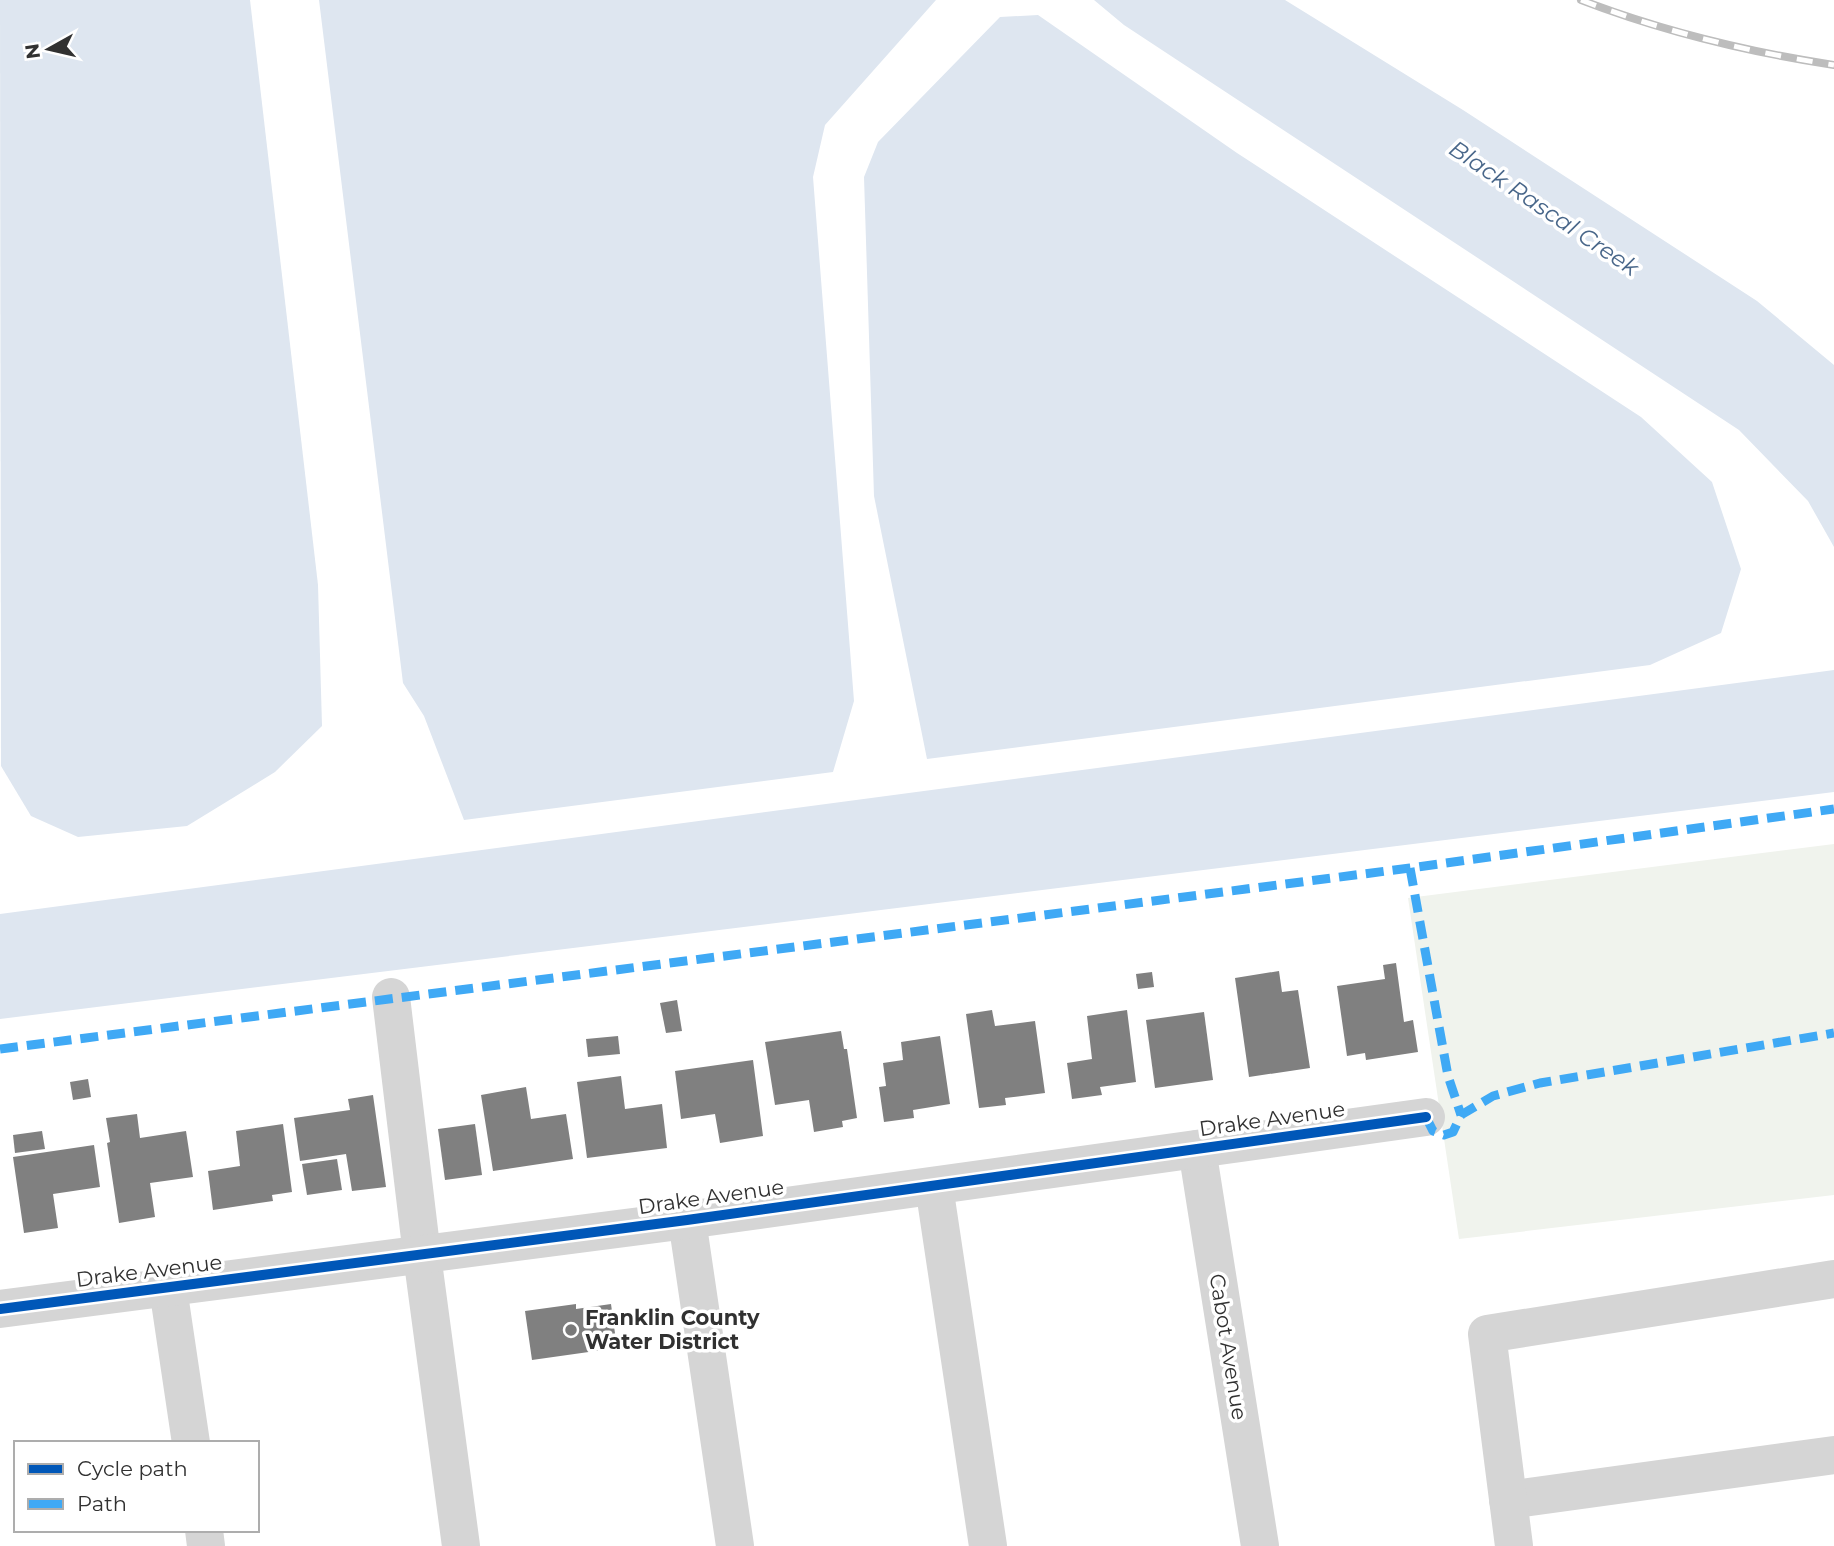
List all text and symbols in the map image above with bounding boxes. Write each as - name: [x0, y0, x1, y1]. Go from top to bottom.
- north arrow: [14, 14, 84, 84]
- text: N: [20, 42, 45, 61]
- water label: Black Rascal Creek: [1444, 134, 1645, 283]
- street label: Drake Avenue: [1197, 1096, 1346, 1141]
- street label: Drake Avenue: [636, 1174, 785, 1219]
- street label: Drake Avenue: [75, 1249, 223, 1292]
- street label: Cabot Avenue: [1205, 1272, 1252, 1422]
- place label: Franklin County Water District: [585, 1305, 760, 1354]
- marker: Franklin County Water District: [563, 1322, 579, 1338]
- legend: [14, 1441, 259, 1532]
- text: Cycle path: [77, 1456, 188, 1481]
- text: Path: [77, 1491, 127, 1516]

